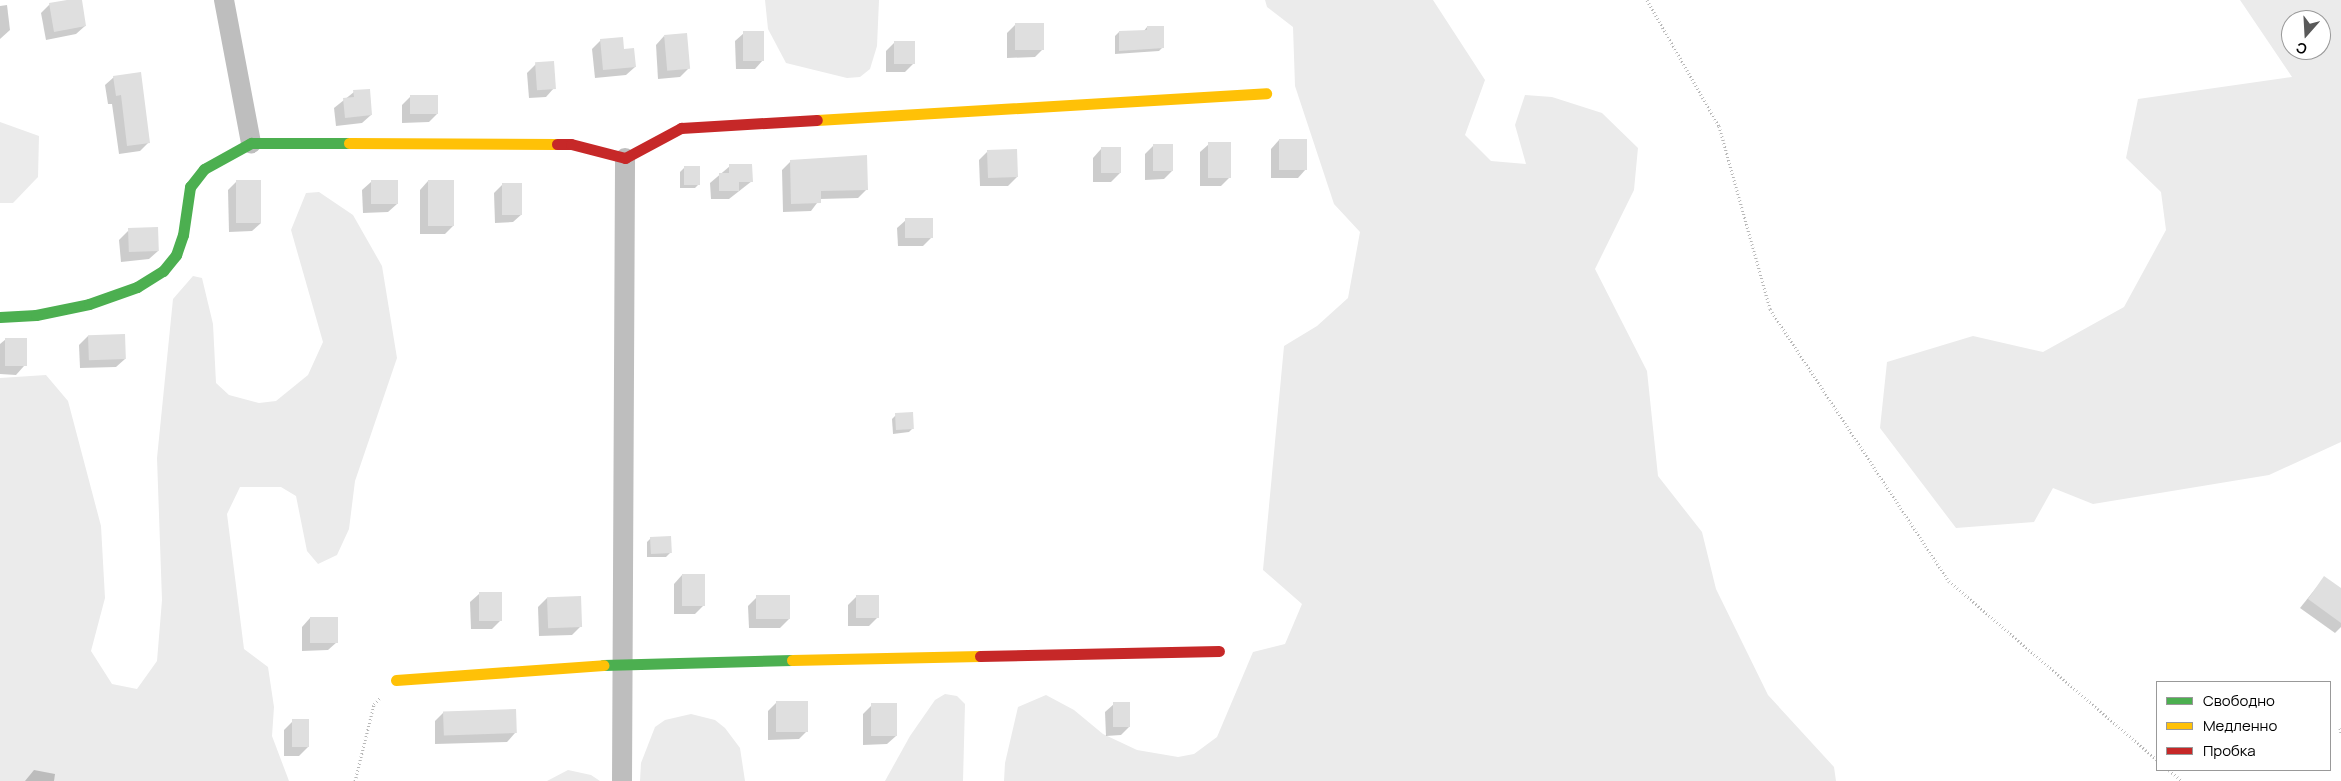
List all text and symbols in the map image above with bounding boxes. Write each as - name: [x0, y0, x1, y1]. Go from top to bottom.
- north arrow: [2281, 10, 2331, 60]
- text: С: [2293, 38, 2309, 59]
- legend: [2156, 681, 2331, 771]
- text: Свободно: [2203, 690, 2275, 711]
- text: Медленно: [2203, 715, 2277, 736]
- text: Пробка: [2203, 740, 2256, 761]

